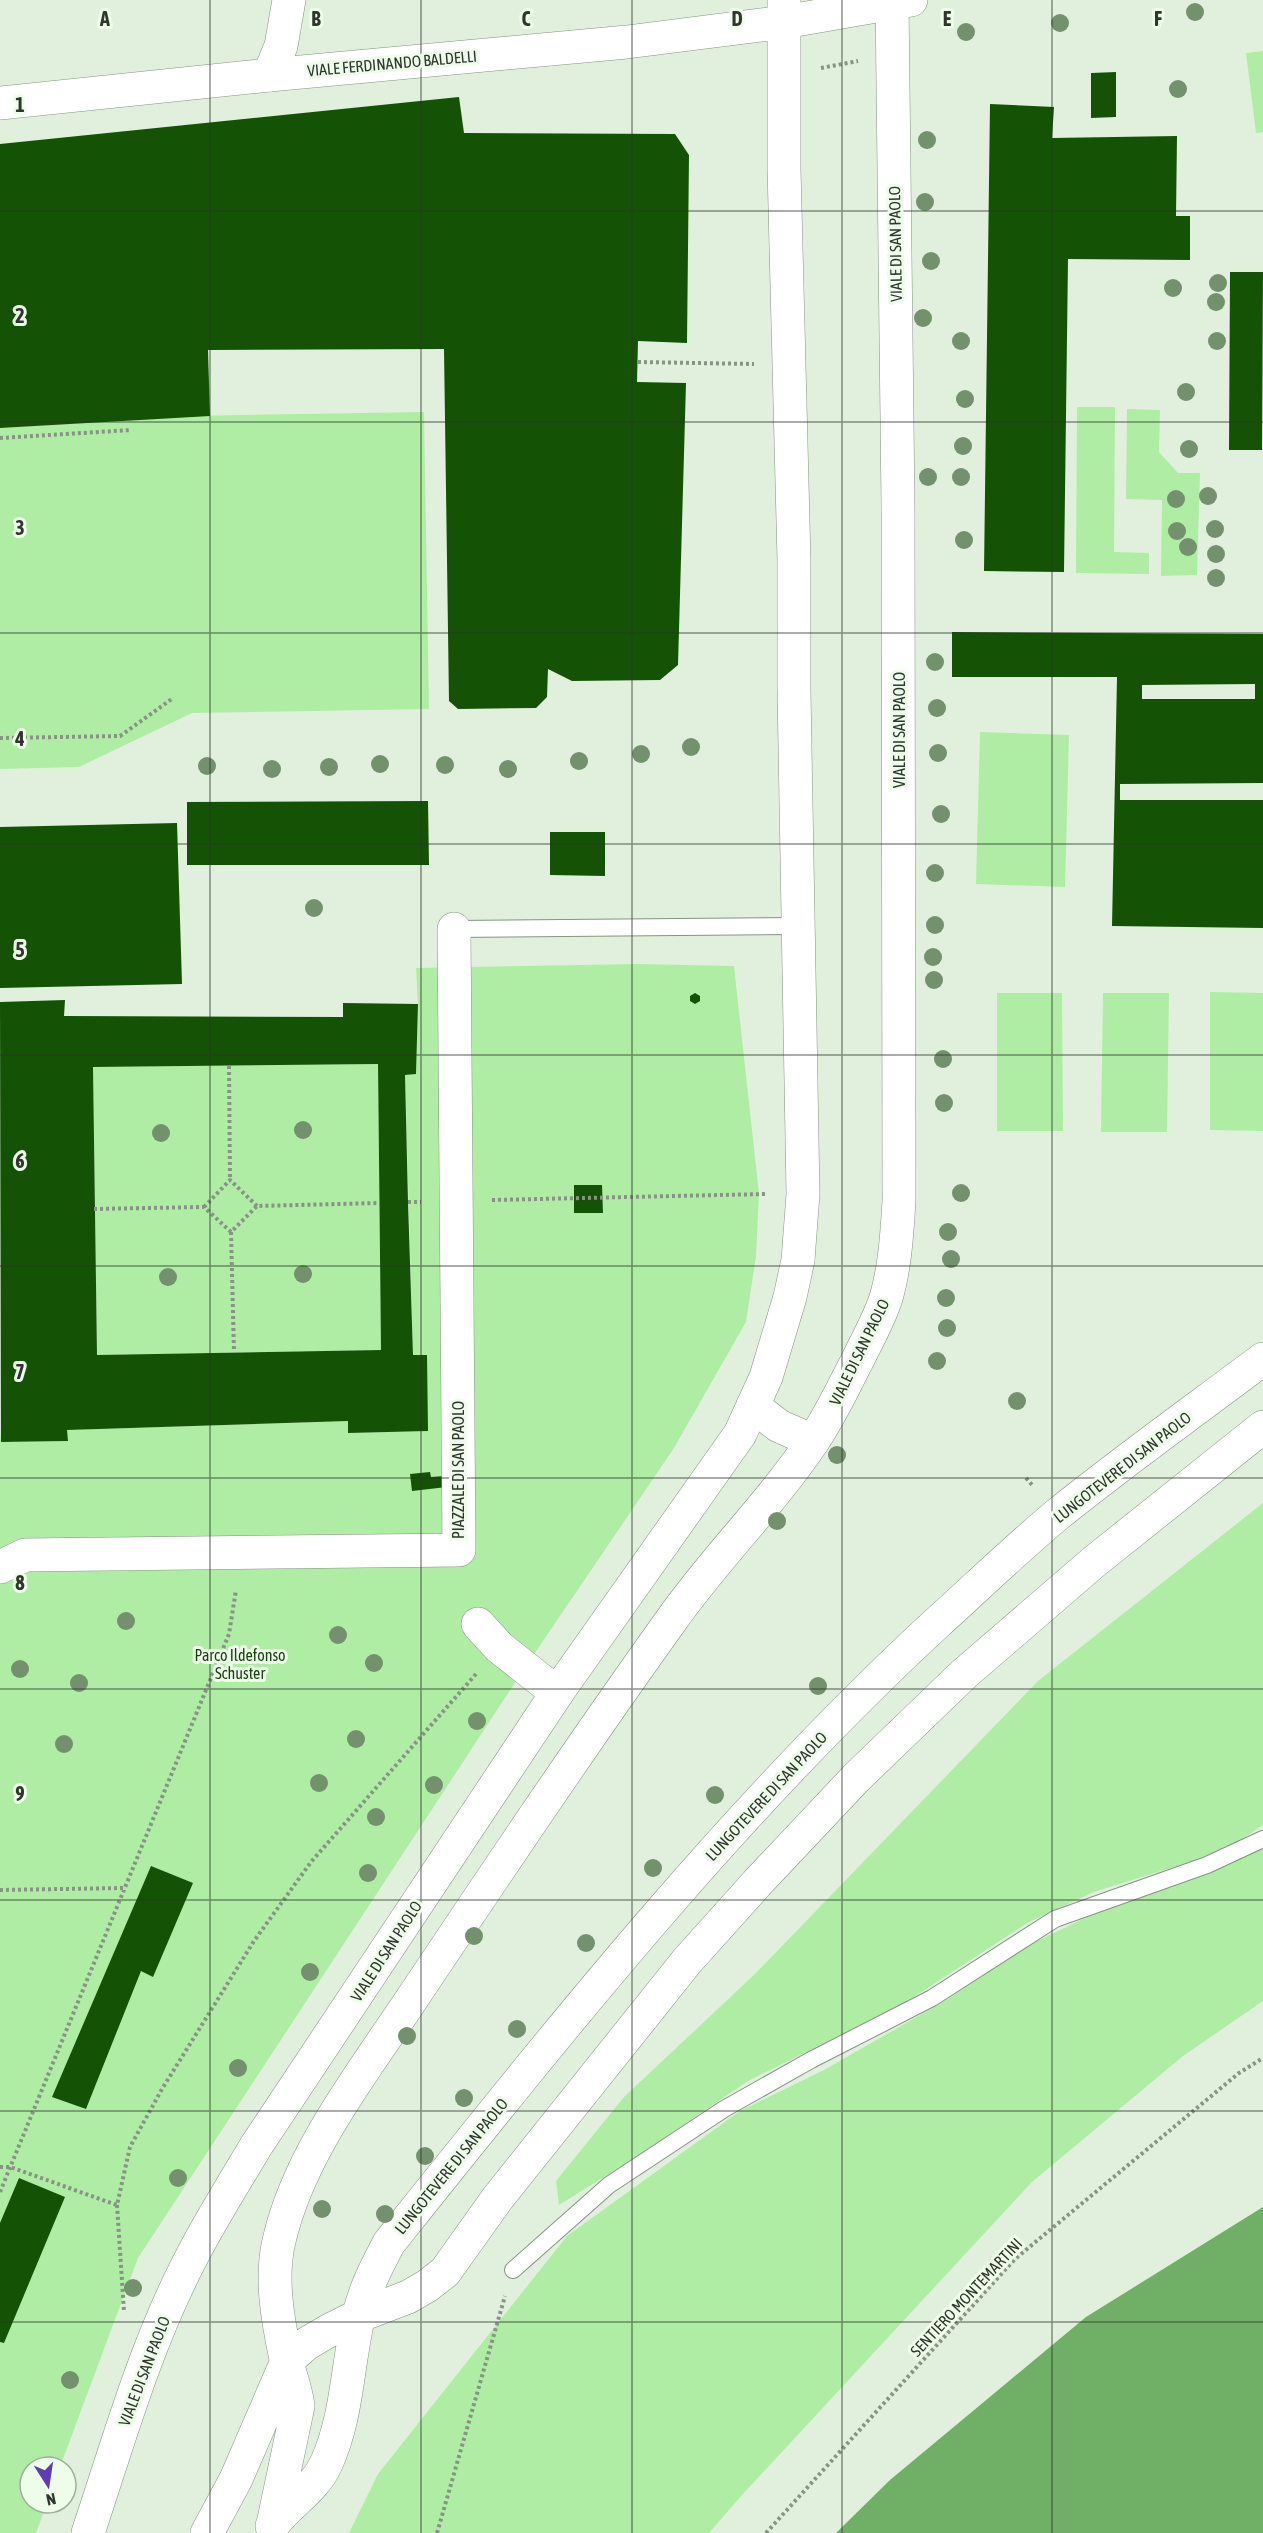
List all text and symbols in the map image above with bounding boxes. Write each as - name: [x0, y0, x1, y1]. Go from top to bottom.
- text: A: [99, 7, 110, 30]
- text: B: [311, 7, 321, 30]
- text: C: [522, 7, 531, 30]
- text: D: [731, 7, 743, 30]
- text: E: [943, 7, 952, 30]
- text: F: [1154, 7, 1162, 30]
- street label: VIALE FERDINANDO BALDELLI: [306, 47, 478, 79]
- text: 1: [15, 93, 25, 116]
- street label: VIALE DI SAN PAOLO: [885, 186, 905, 302]
- text: 2: [15, 304, 25, 327]
- text: 3: [15, 516, 25, 539]
- street label: VIALE DI SAN PAOLO: [890, 672, 908, 788]
- text: 4: [14, 727, 25, 750]
- text: 5: [15, 938, 25, 961]
- text: 6: [15, 1149, 25, 1172]
- street label: VIALE DI SAN PAOLO: [825, 1296, 893, 1408]
- text: 7: [15, 1360, 25, 1383]
- street label: PIAZZALE DI SAN PAOLO: [449, 1401, 467, 1539]
- street label: LUNGOTEVERE DI SAN PAOLO: [1050, 1408, 1194, 1526]
- text: 8: [15, 1571, 25, 1594]
- park label: Parco Ildefonso Schuster: [194, 1646, 286, 1682]
- street label: LUNGOTEVERE DI SAN PAOLO: [702, 1728, 830, 1864]
- text: 9: [15, 1782, 25, 1805]
- street label: VIALE DI SAN PAOLO: [347, 1897, 425, 2005]
- street label: LUNGOTEVERE DI SAN PAOLO: [391, 2095, 511, 2237]
- street label: SENTIERO MONTEMARTINI: [907, 2234, 1025, 2360]
- street label: VIALE DI SAN PAOLO: [115, 2314, 173, 2428]
- north arrow: [18, 2455, 78, 2515]
- text: N: [45, 2490, 58, 2509]

